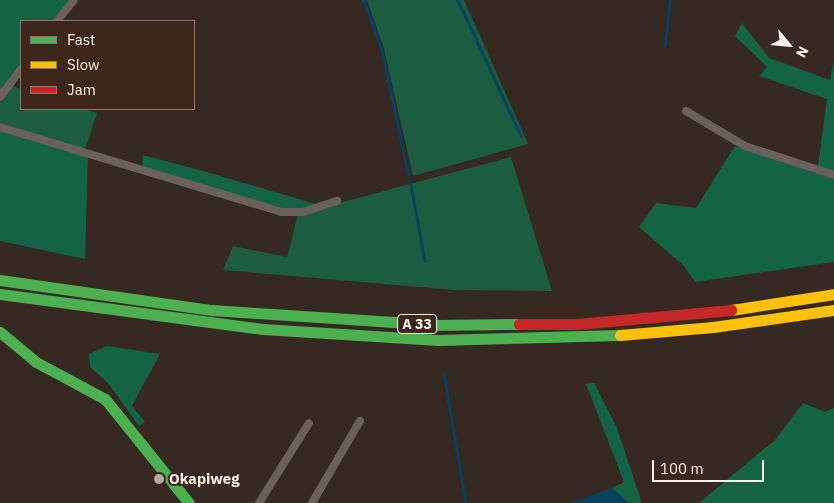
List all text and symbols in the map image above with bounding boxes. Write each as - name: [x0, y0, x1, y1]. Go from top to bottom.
- legend: [20, 20, 195, 110]
- north arrow: [764, 20, 814, 70]
- text: Fast: [67, 30, 95, 49]
- text: N: [792, 43, 813, 61]
- text: Slow: [67, 55, 100, 74]
- text: Jam: [67, 80, 96, 99]
- road number: A 33: [397, 312, 437, 336]
- scale bar: [654, 450, 766, 482]
- text: 100 m: [660, 459, 704, 478]
- place label: Okapiweg: [169, 470, 239, 488]
- marker: Okapiweg: [153, 473, 165, 485]

